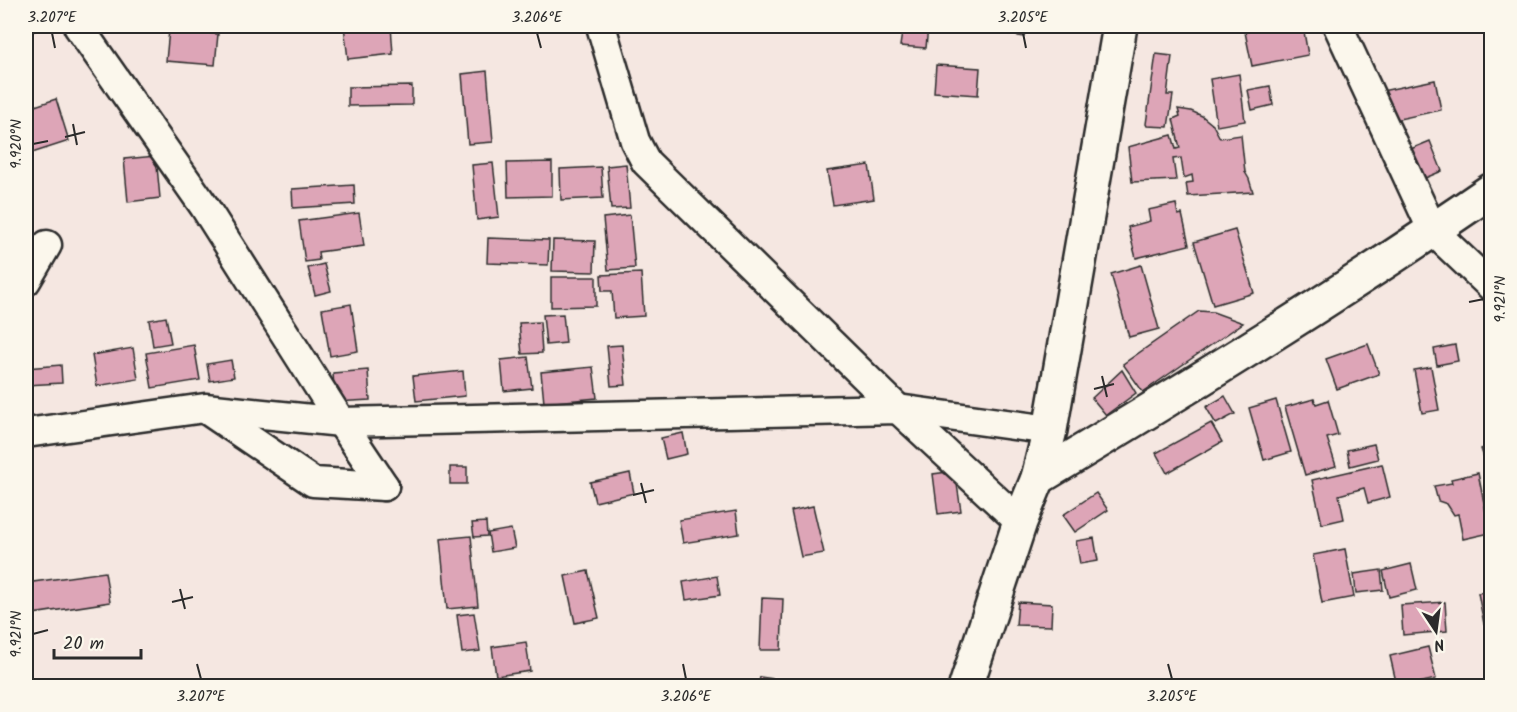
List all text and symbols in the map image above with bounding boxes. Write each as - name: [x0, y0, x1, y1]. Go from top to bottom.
- text: 3.207°E: [27, 6, 78, 30]
- text: 3.206°E: [512, 6, 563, 30]
- text: 3.205°E: [998, 6, 1049, 30]
- text: 9.920°N: [5, 119, 29, 169]
- text: 9.921°N: [1489, 276, 1513, 322]
- north arrow: [1406, 601, 1466, 661]
- text: 9.921°N: [5, 611, 29, 657]
- scale bar: [54, 622, 141, 660]
- text: 20 m: [63, 630, 104, 659]
- text: N: [1431, 631, 1447, 657]
- text: 3.207°E: [176, 685, 227, 709]
- text: 3.206°E: [661, 685, 712, 709]
- text: 3.205°E: [1147, 685, 1198, 709]

